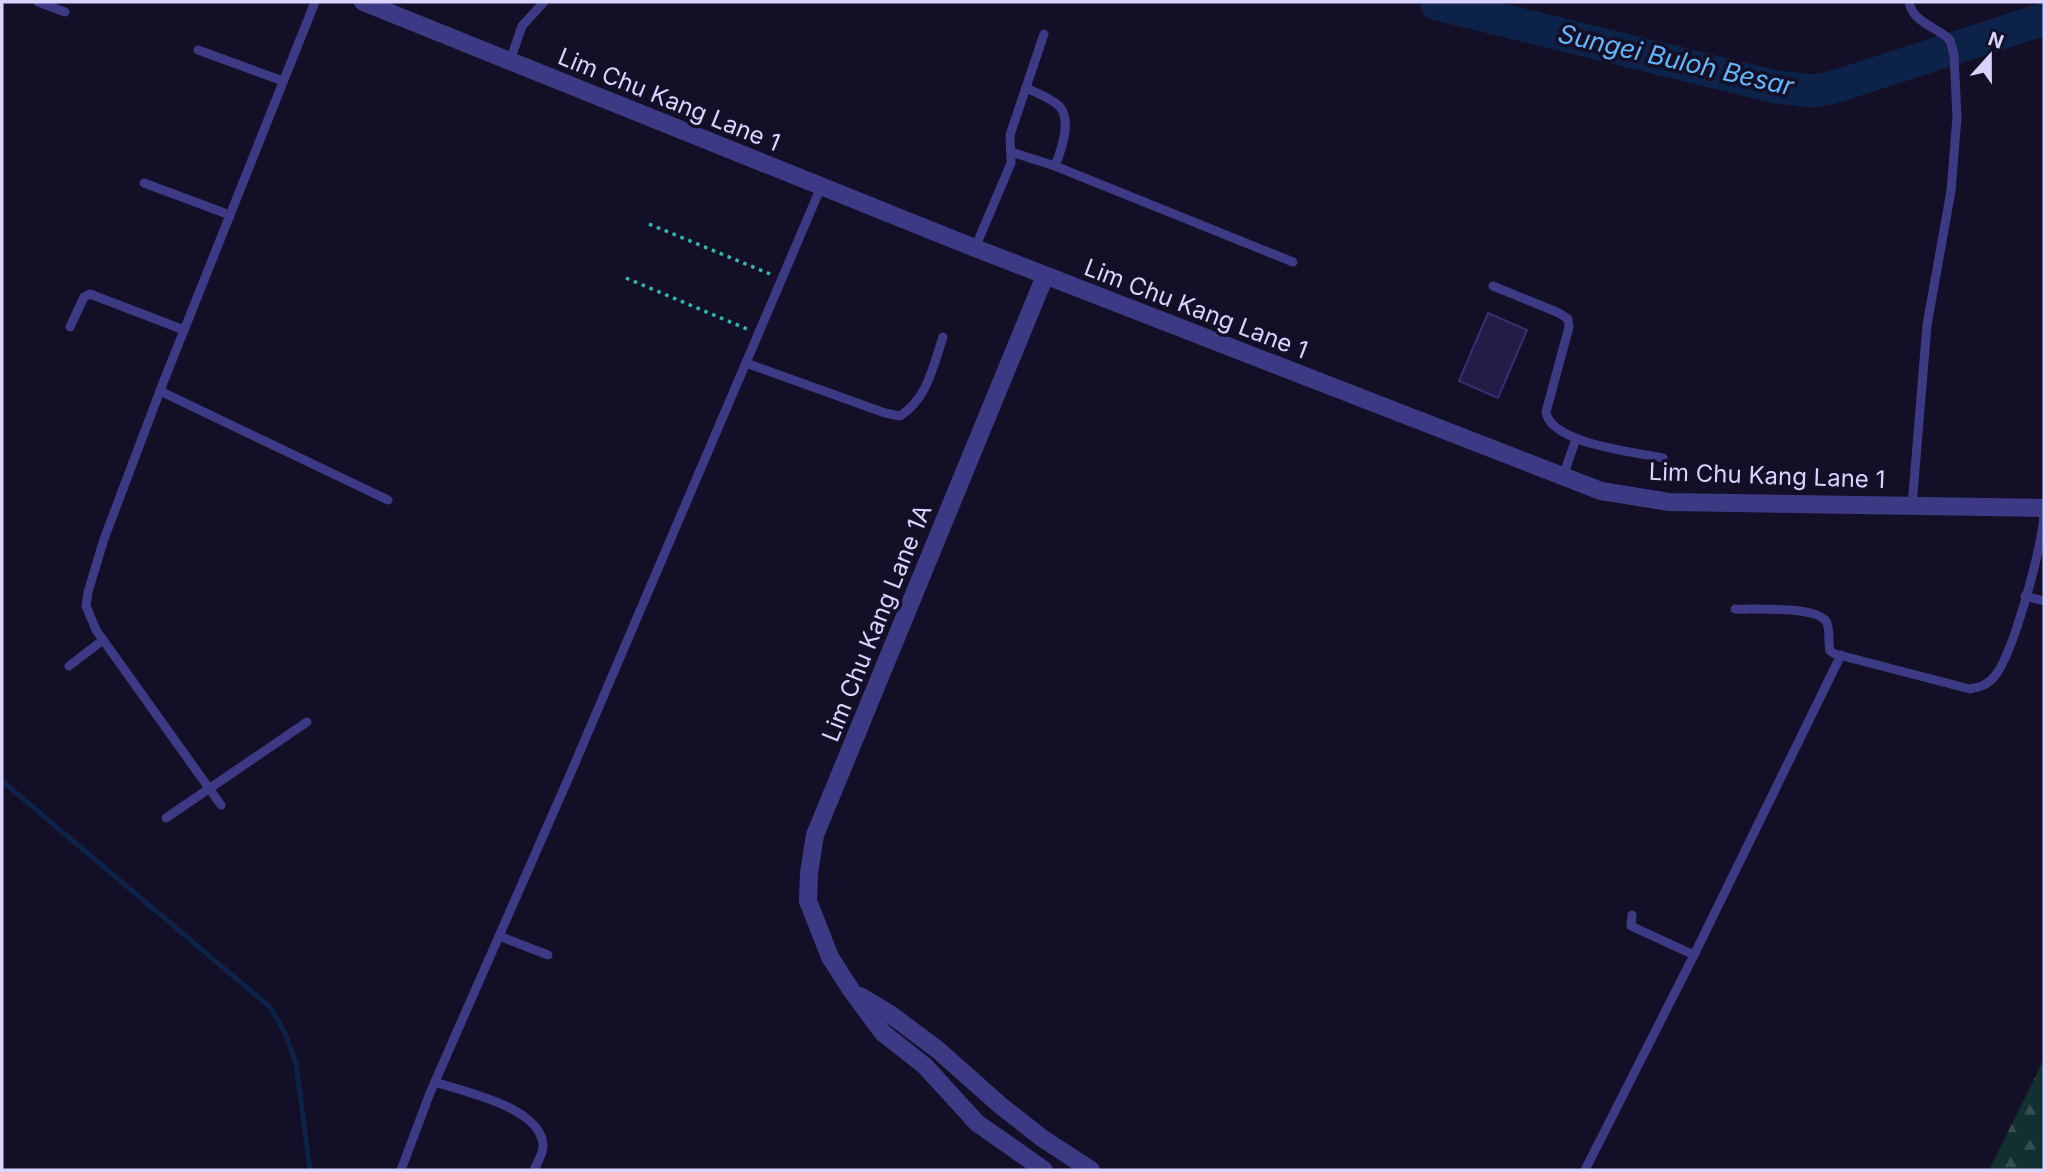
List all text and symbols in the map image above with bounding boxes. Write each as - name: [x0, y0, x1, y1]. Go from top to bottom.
- water label: Sungei Buloh Besar: [1556, 17, 1798, 102]
- north arrow: [1955, 21, 2025, 91]
- text: N: [1985, 27, 2007, 54]
- street label: Lim Chu Kang Lane 1: [554, 42, 784, 157]
- street label: Lim Chu Kang Lane 1: [1080, 253, 1312, 365]
- street label: Lim Chu Kang Lane 1: [1648, 457, 1886, 494]
- street label: Lim Chu Kang Lane 1A: [816, 500, 937, 746]

